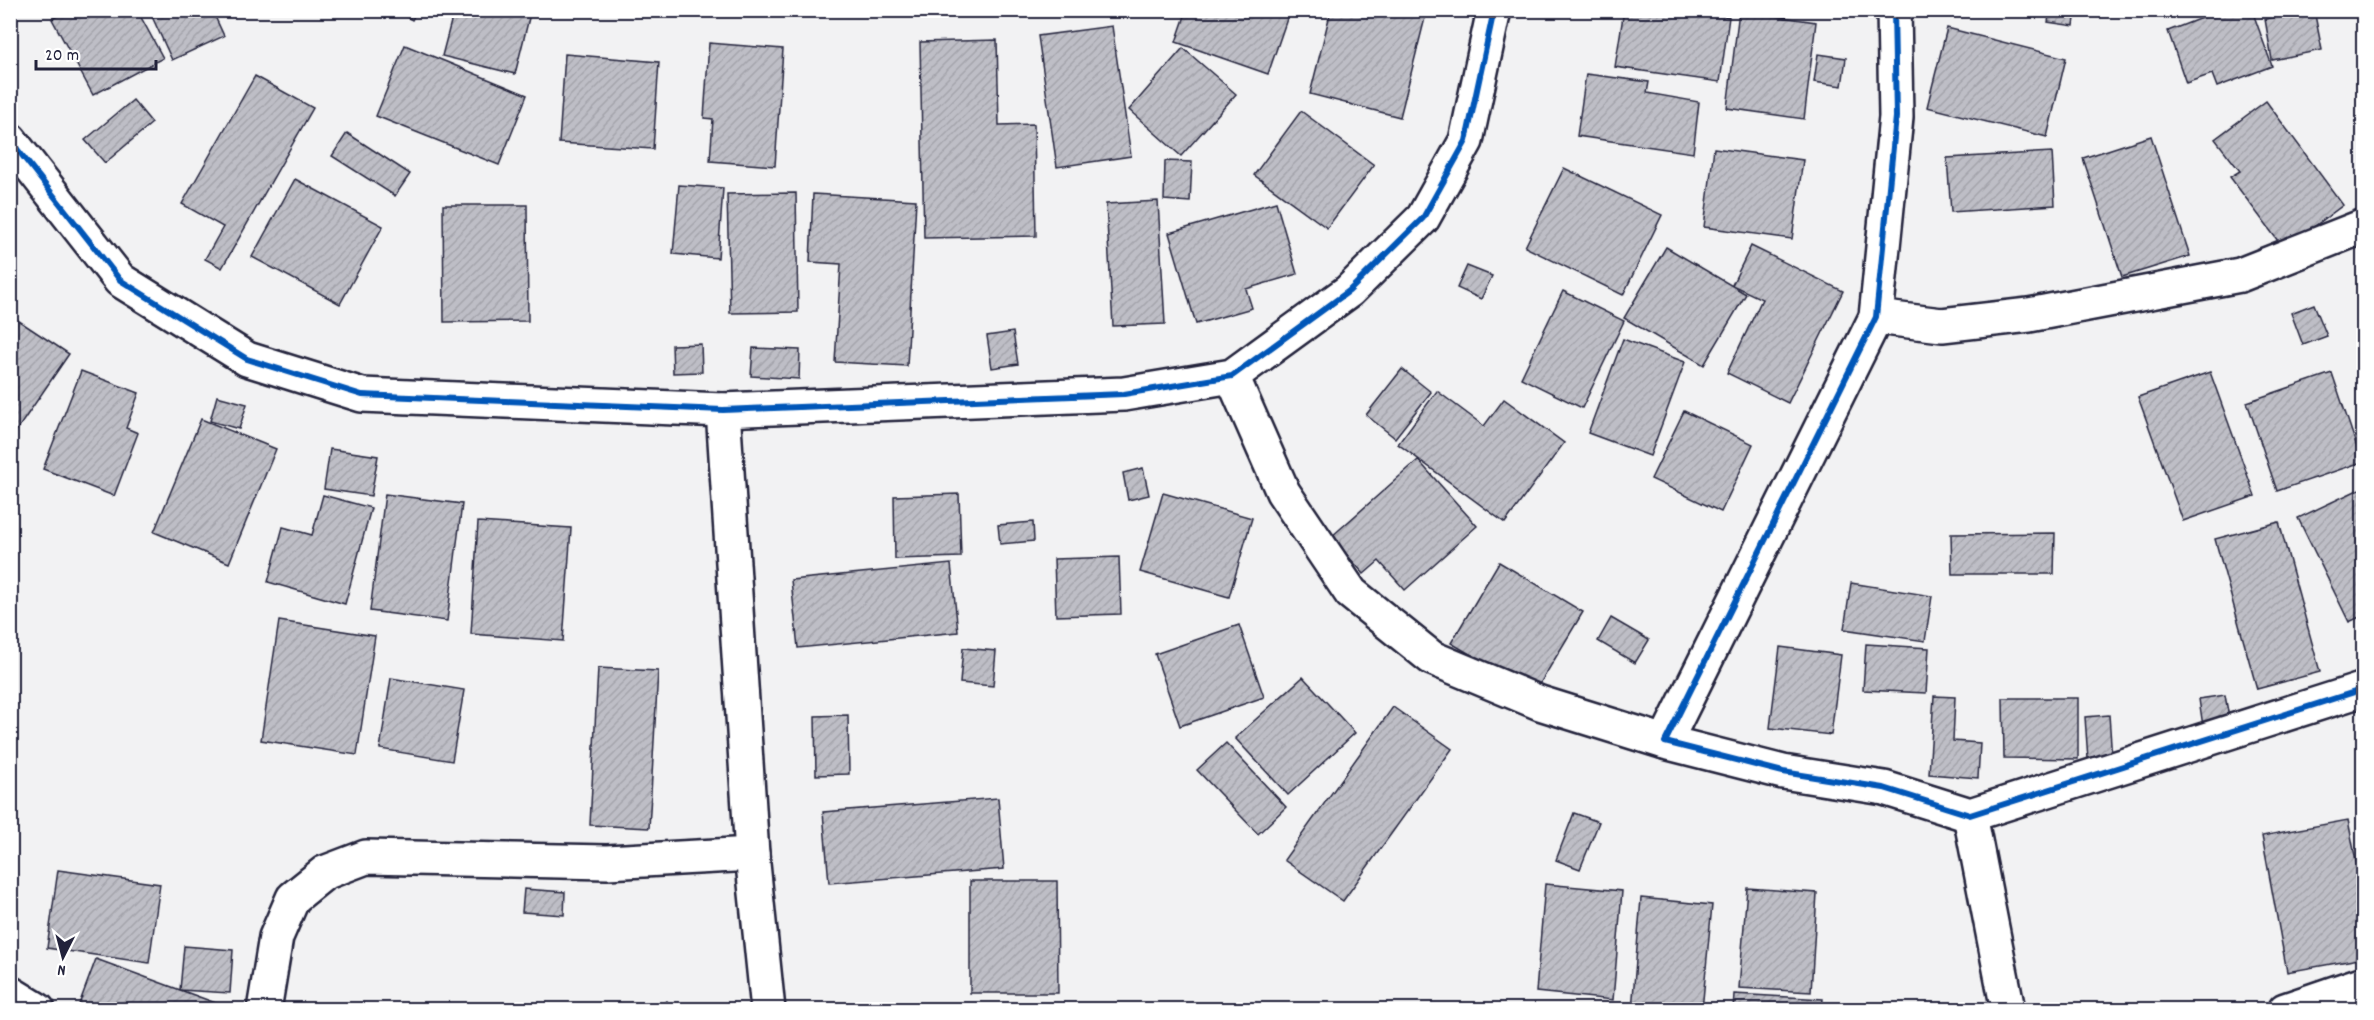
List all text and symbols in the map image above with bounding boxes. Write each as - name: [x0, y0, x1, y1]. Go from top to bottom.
- scale bar: [36, 33, 156, 71]
- text: 20 m: [45, 44, 79, 69]
- north arrow: [33, 927, 93, 987]
- text: N: [56, 958, 67, 981]

